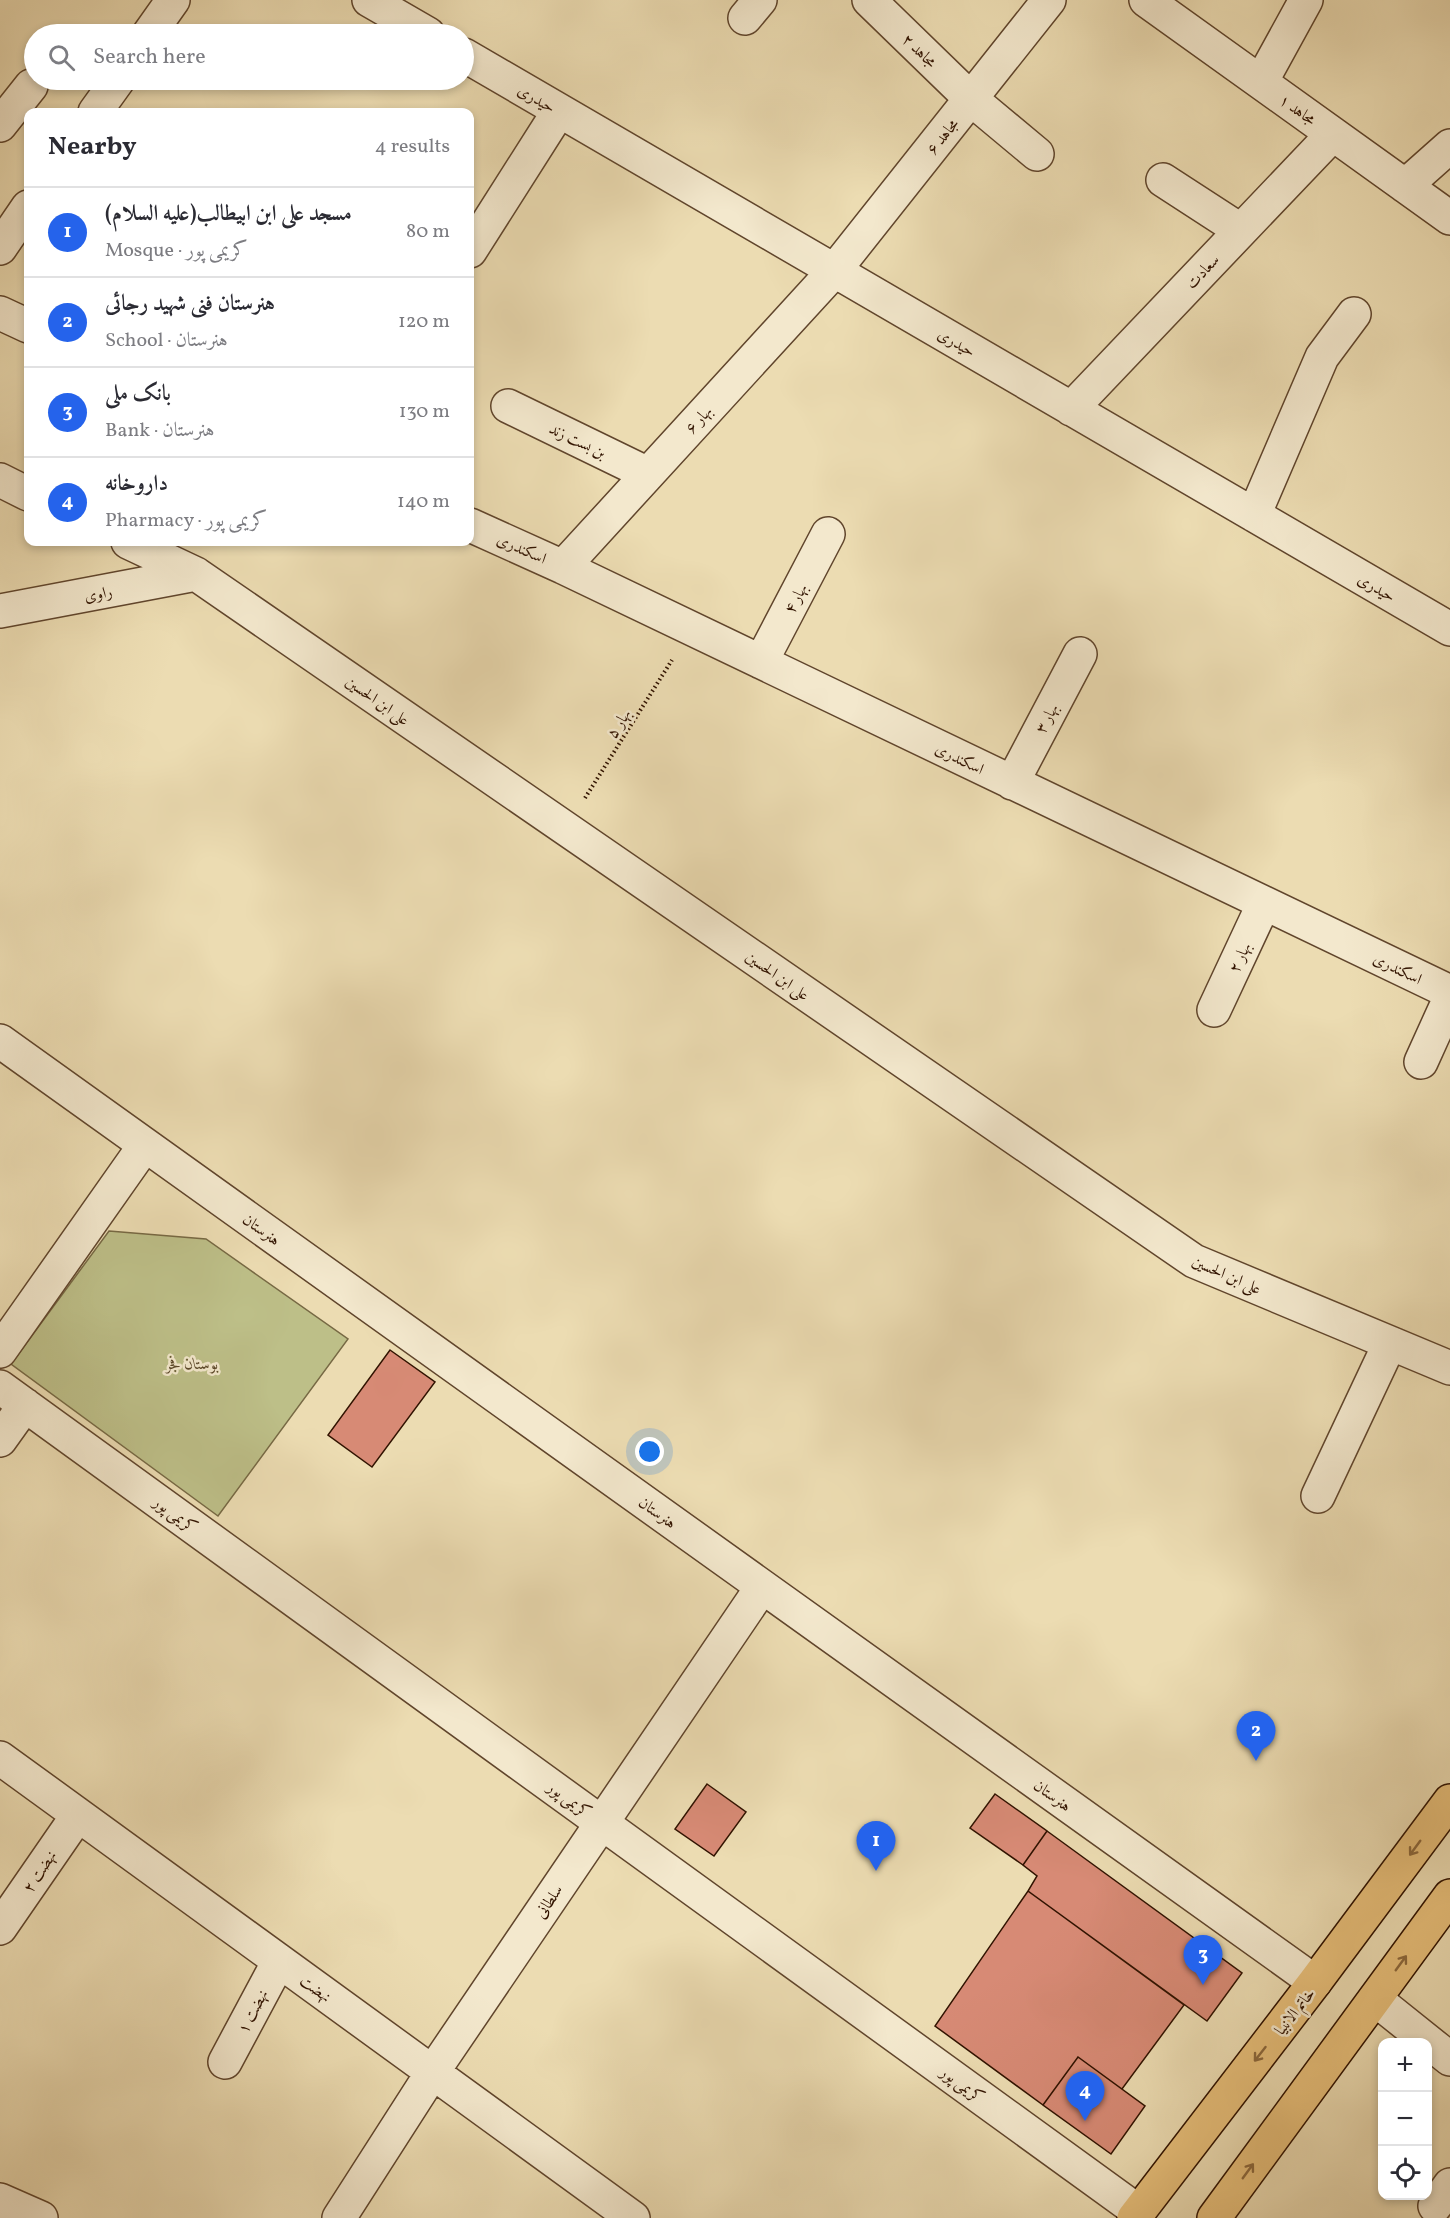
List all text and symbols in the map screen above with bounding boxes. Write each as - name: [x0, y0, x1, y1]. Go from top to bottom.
- search box: [24, 24, 474, 90]
- street label: مجاهد ۲: [896, 29, 941, 74]
- icon: search: [45, 41, 78, 74]
- text: Search here: [93, 42, 206, 73]
- street label: حیدری: [513, 80, 559, 119]
- street label: مجاهد ۱: [1274, 90, 1320, 132]
- street label: مجاهد ۶: [922, 114, 965, 160]
- text: Nearby: [48, 129, 137, 165]
- text: 4 results: [375, 133, 450, 161]
- text: مسجد علی ابن ابیطالب(علیه السلام): [105, 199, 352, 230]
- text: 1: [63, 218, 72, 246]
- text: 80 m: [406, 218, 450, 246]
- text: Mosque · کریمی پور: [105, 237, 248, 265]
- street label: سعادت: [1182, 250, 1225, 295]
- text: هنرستان فنی شهید رجائی: [105, 289, 275, 320]
- text: 2: [62, 308, 73, 336]
- text: 120 m: [398, 308, 450, 336]
- street label: حیدری: [933, 324, 979, 363]
- text: School · هنرستان: [105, 327, 228, 355]
- text: بانک ملی: [105, 379, 171, 410]
- text: 3: [62, 398, 73, 426]
- text: 130 m: [399, 398, 450, 426]
- street label: بهار ۶: [681, 401, 718, 439]
- text: Bank · هنرستان: [105, 417, 214, 445]
- street label: بن بست زند: [545, 419, 609, 465]
- text: داروخانه: [105, 469, 168, 500]
- text: 4: [61, 488, 74, 516]
- text: 140 m: [397, 488, 450, 516]
- text: Pharmacy · کریمی پور: [105, 507, 267, 535]
- street label: اسکندری: [493, 529, 549, 570]
- street label: حیدری: [1353, 569, 1399, 608]
- street label: بهار ۴: [780, 580, 814, 618]
- street label: راوی: [82, 581, 114, 608]
- street label: علی ابن الحسین: [340, 672, 413, 732]
- street label: بهار ۳: [1031, 700, 1065, 738]
- street label: بهار ۵: [602, 705, 637, 743]
- street label: اسکندری: [931, 739, 987, 781]
- street label: بهار ۲: [1224, 939, 1257, 977]
- street label: علی ابن الحسین: [740, 947, 813, 1007]
- street label: اسکندری: [1369, 949, 1425, 991]
- street label: هنرستان: [237, 1209, 284, 1252]
- street label: علی ابن الحسین: [1188, 1251, 1264, 1301]
- park label: بوستان فجر: [164, 1354, 219, 1376]
- your location: [635, 1437, 664, 1466]
- street label: کریمی پور: [147, 1491, 201, 1539]
- street label: هنرستان: [633, 1492, 680, 1535]
- pin: 2: [1236, 1712, 1276, 1761]
- street label: هنرستان: [1028, 1775, 1075, 1818]
- street label: کریمی پور: [541, 1776, 595, 1824]
- pin: 1: [856, 1822, 896, 1871]
- one-way arrow: [1409, 1839, 1421, 1855]
- street label: نهضت ۲: [18, 1847, 63, 1898]
- street label: سلطانی: [530, 1881, 569, 1923]
- pin: 3: [1184, 1936, 1222, 1985]
- one-way arrow: [1395, 1955, 1407, 1971]
- street label: نهضت: [295, 1971, 335, 2009]
- street label: خاتم الانبیا: [1270, 1984, 1322, 2042]
- street label: نهضت ۱: [233, 1986, 274, 2038]
- map controls: [1378, 2038, 1432, 2200]
- button: +: [1378, 2038, 1432, 2092]
- one-way arrow: [1254, 2046, 1267, 2062]
- street label: کریمی پور: [934, 2061, 988, 2109]
- pin: 4: [1066, 2072, 1104, 2121]
- button: −: [1378, 2092, 1432, 2146]
- button: locate: [1378, 2146, 1432, 2200]
- one-way arrow: [1242, 2163, 1254, 2179]

